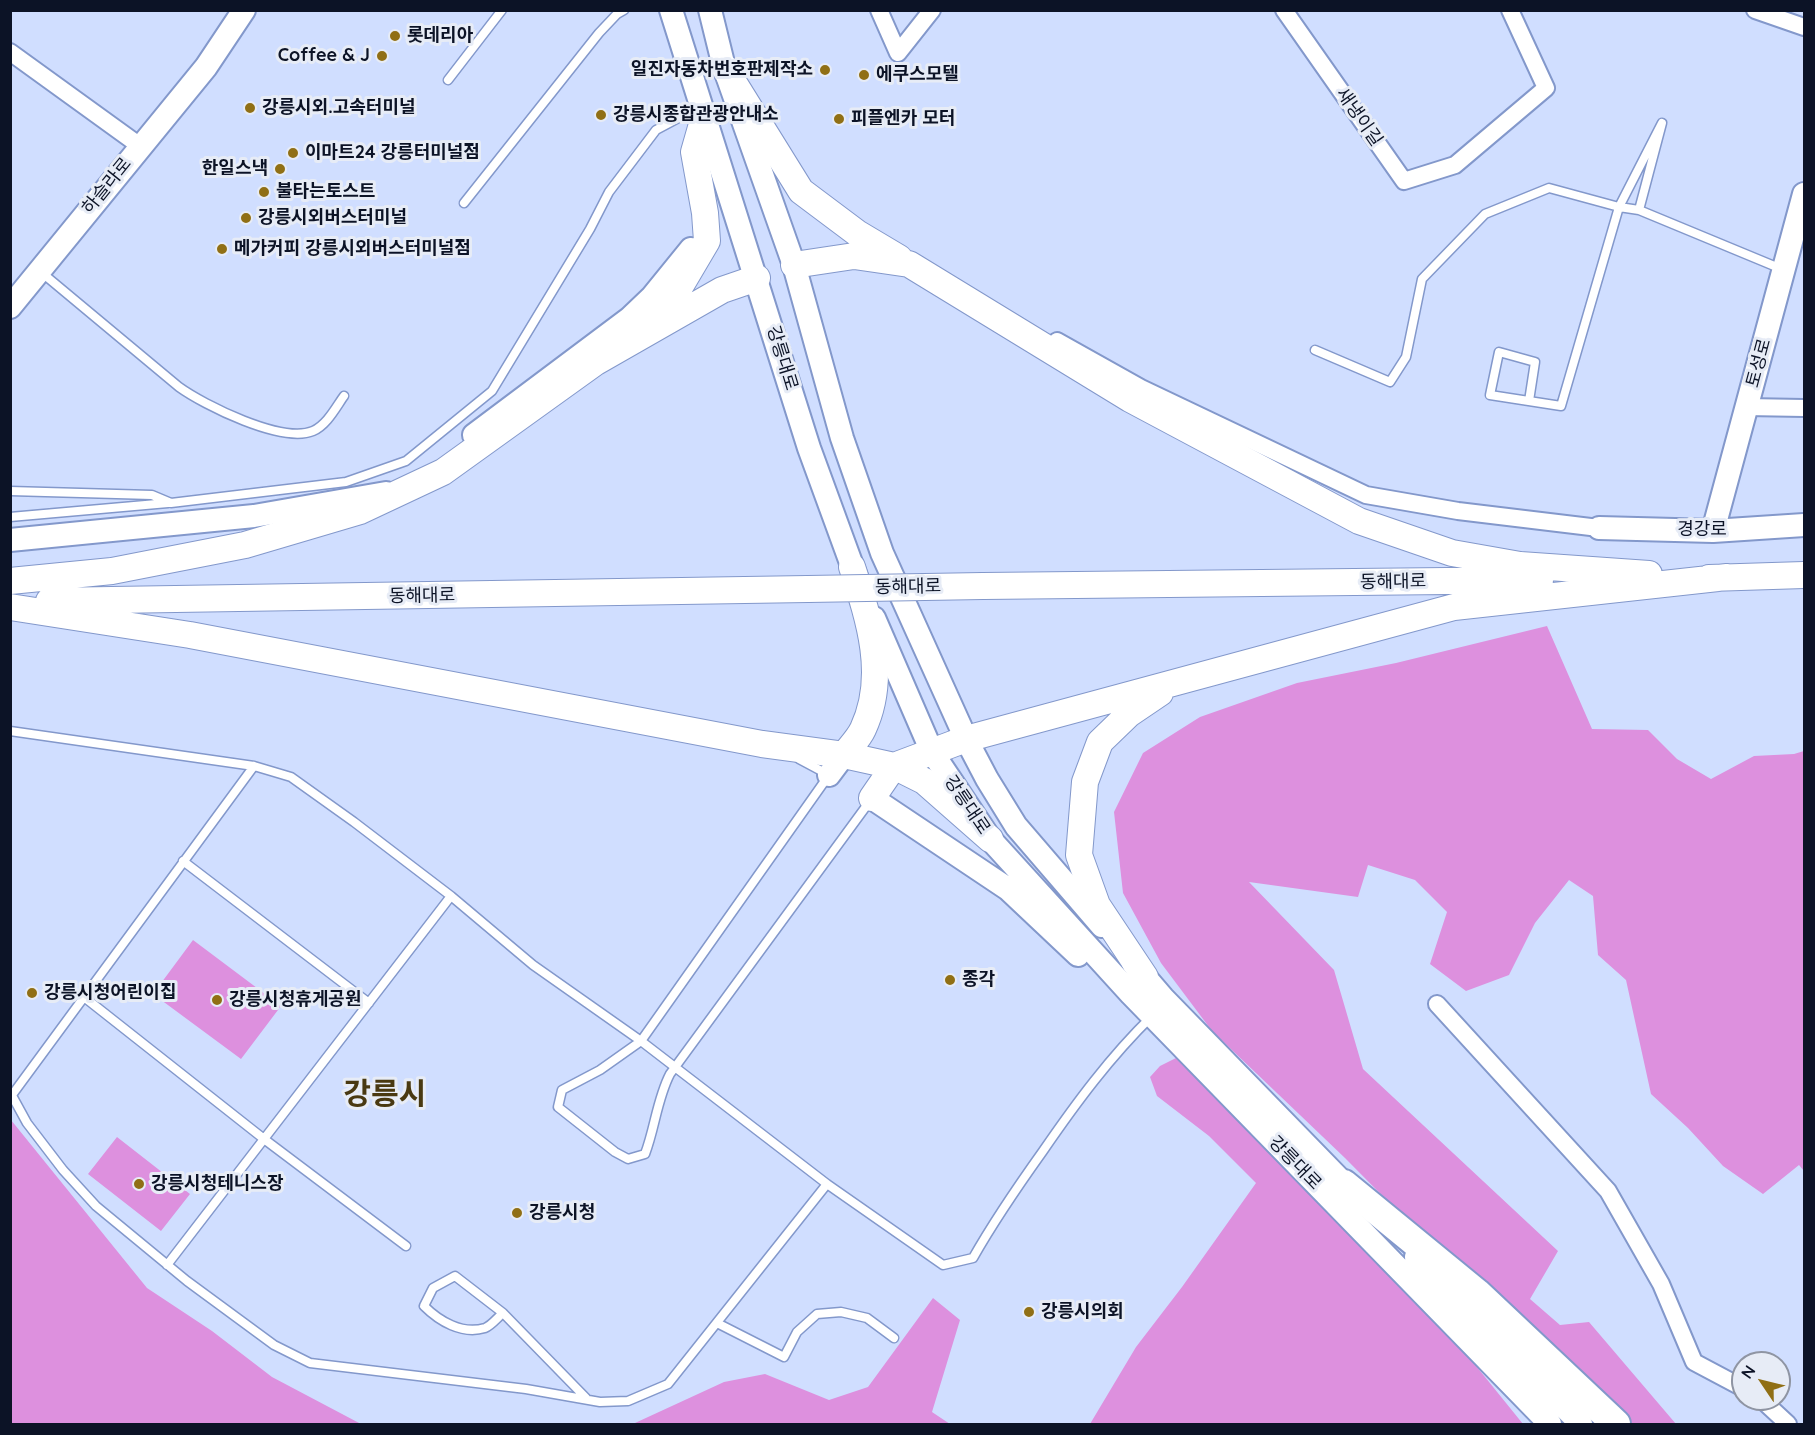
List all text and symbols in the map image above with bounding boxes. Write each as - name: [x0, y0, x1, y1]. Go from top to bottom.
- place label: 롯데리아: [407, 25, 473, 47]
- marker: 롯데리아: [388, 29, 402, 43]
- place label: Coffee & J: [278, 45, 370, 67]
- marker: Coffee & J: [375, 49, 389, 63]
- place label: 일진자동차번호판제작소: [631, 59, 813, 81]
- marker: 일진자동차번호판제작소: [818, 63, 832, 77]
- place label: 에쿠스모텔: [876, 64, 959, 86]
- marker: 에쿠스모텔: [857, 68, 871, 82]
- street label: 새냉이길: [1331, 84, 1387, 150]
- place label: 강릉시외.고속터미널: [262, 97, 416, 119]
- marker: 강릉시외.고속터미널: [243, 101, 257, 115]
- place label: 강릉시종합관광안내소: [613, 104, 779, 126]
- marker: 강릉시종합관광안내소: [594, 108, 608, 122]
- place label: 피플엔카 모터: [851, 108, 955, 130]
- marker: 피플엔카 모터: [832, 112, 846, 126]
- place label: 이마트24 강릉터미널점: [305, 142, 480, 164]
- marker: 이마트24 강릉터미널점: [286, 146, 300, 160]
- street label: 하슬라로: [78, 153, 136, 219]
- place label: 한일스낵: [202, 158, 268, 180]
- marker: 한일스낵: [273, 162, 287, 176]
- place label: 불타는토스트: [276, 181, 375, 203]
- marker: 불타는토스트: [257, 185, 271, 199]
- place label: 강릉시외버스터미널: [258, 207, 407, 229]
- marker: 강릉시외버스터미널: [239, 211, 253, 225]
- place label: 메가커피 강릉시외버스터미널점: [234, 238, 471, 260]
- marker: 메가커피 강릉시외버스터미널점: [215, 242, 229, 256]
- street label: 강릉대로: [762, 323, 802, 393]
- street label: 토성로: [1742, 336, 1776, 390]
- street label: 경강로: [1677, 519, 1727, 541]
- street label: 동해대로: [1360, 571, 1426, 593]
- street label: 동해대로: [875, 576, 941, 598]
- street label: 동해대로: [389, 585, 455, 607]
- street label: 강릉대로: [940, 772, 994, 838]
- place label: 종각: [962, 969, 995, 991]
- marker: 종각: [943, 973, 957, 987]
- place label: 강릉시청어린이집: [44, 982, 176, 1004]
- marker: 강릉시청어린이집: [25, 986, 39, 1000]
- place label: 강릉시청휴게공원: [229, 989, 361, 1011]
- marker: 강릉시청휴게공원: [210, 993, 224, 1007]
- district label: 강릉시: [344, 1077, 426, 1113]
- street label: 강릉대로: [1264, 1132, 1326, 1194]
- place label: 강릉시청테니스장: [151, 1173, 283, 1195]
- marker: 강릉시청테니스장: [132, 1177, 146, 1191]
- place label: 강릉시청: [529, 1202, 595, 1224]
- marker: 강릉시청: [510, 1206, 524, 1220]
- place label: 강릉시의회: [1041, 1301, 1124, 1323]
- marker: 강릉시의회: [1022, 1305, 1036, 1319]
- north arrow: [1731, 1351, 1791, 1411]
- text: N: [1736, 1361, 1759, 1382]

